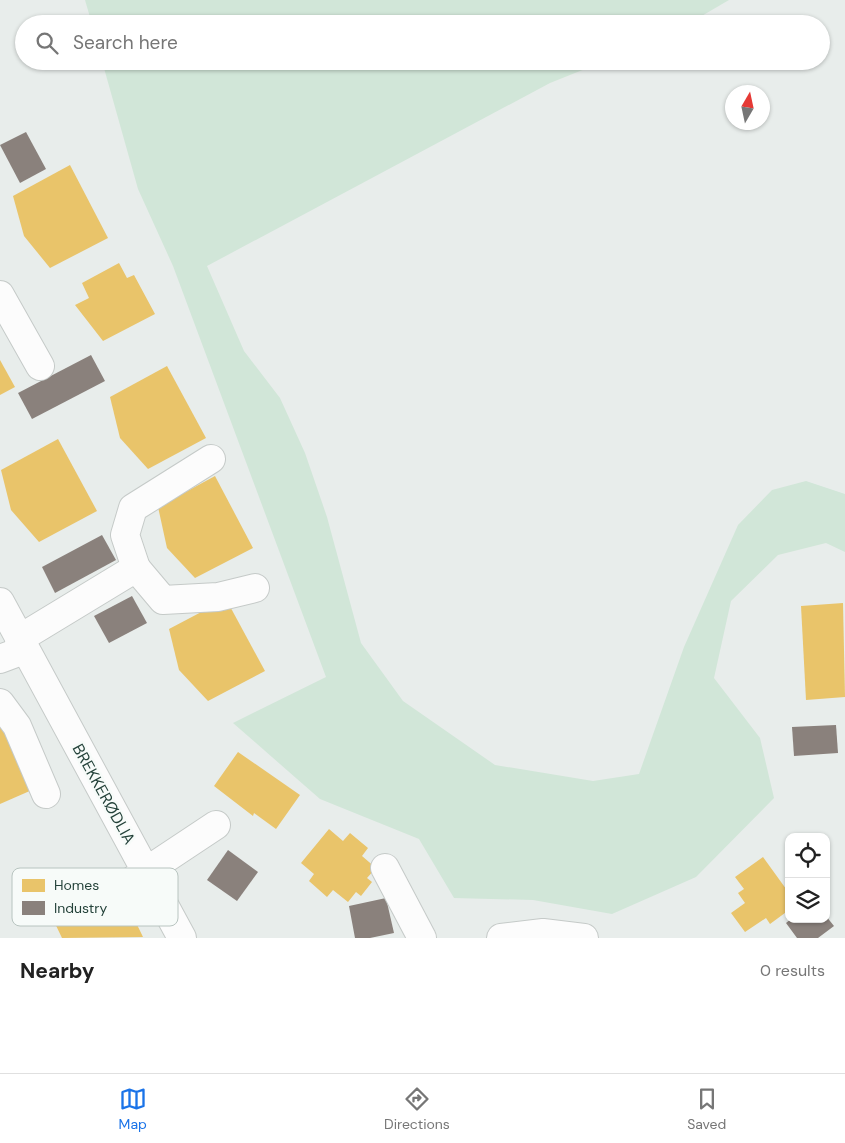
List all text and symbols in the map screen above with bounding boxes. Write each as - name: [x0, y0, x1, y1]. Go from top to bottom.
- search box: [15, 15, 830, 70]
- icon: search: [33, 29, 61, 57]
- text: Search here: [73, 30, 178, 55]
- north arrow: [725, 85, 770, 130]
- street label: BREKKERØDLIA: [68, 740, 140, 848]
- map controls: [785, 833, 830, 923]
- button: locate: [785, 833, 830, 878]
- legend: [12, 868, 178, 926]
- text: Homes: [54, 876, 99, 894]
- button: layers: [785, 878, 830, 923]
- text: Industry: [54, 899, 107, 917]
- text: Nearby: [20, 957, 94, 985]
- text: 0 results: [760, 960, 825, 981]
- tab: Map: [119, 1085, 147, 1133]
- tab: Directions: [384, 1085, 450, 1133]
- tab: Saved: [687, 1085, 726, 1133]

